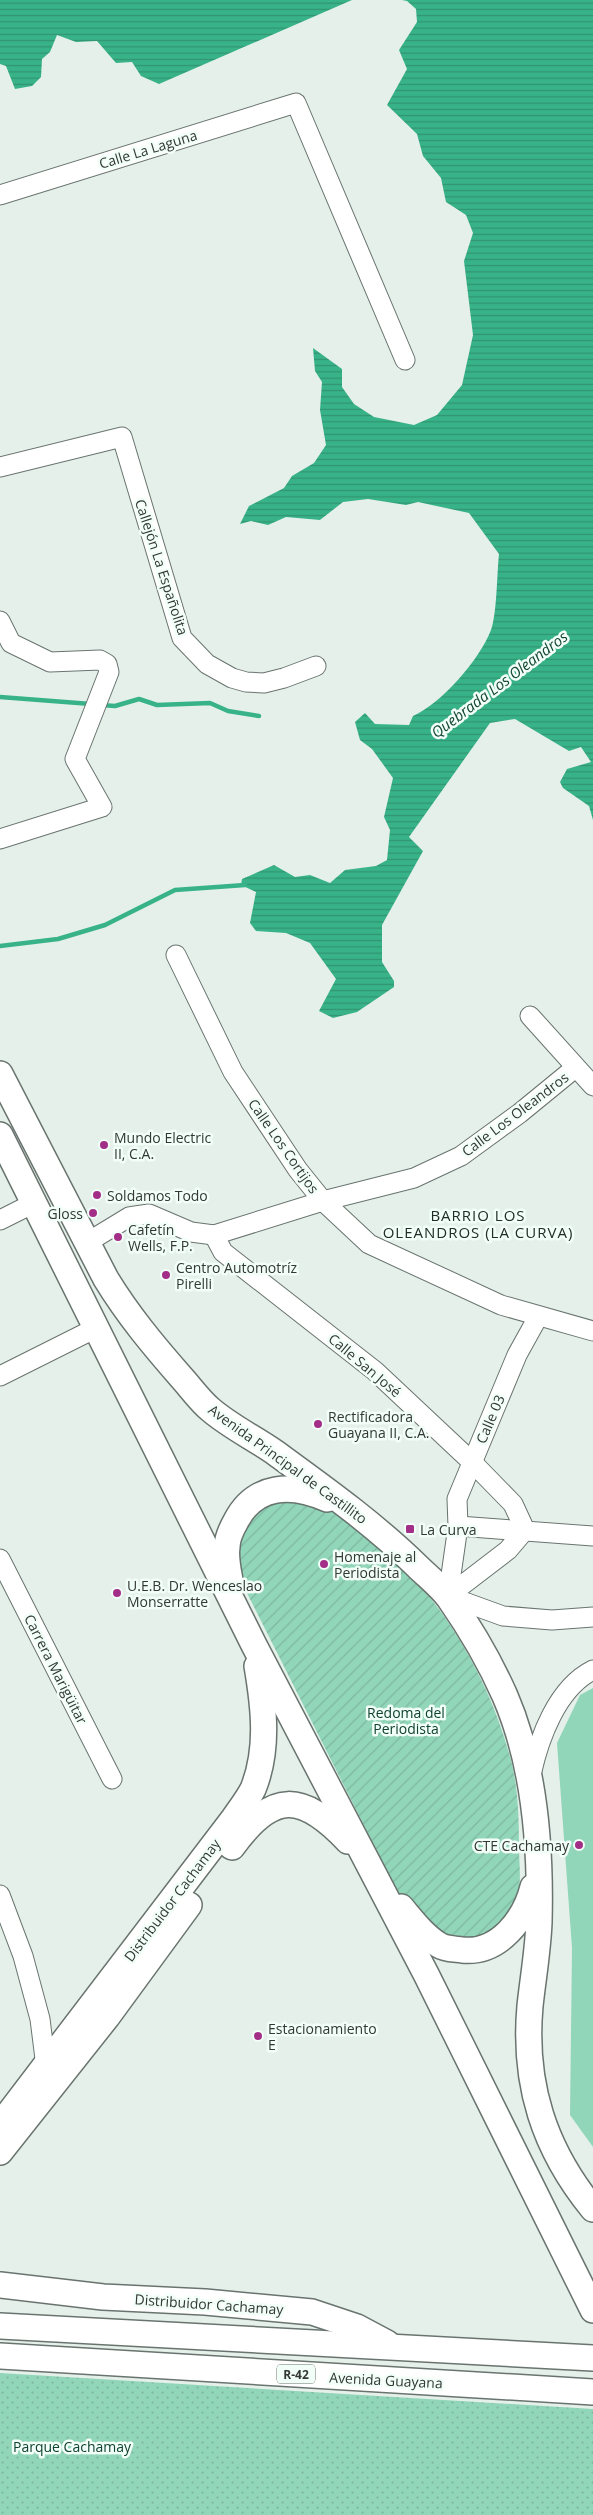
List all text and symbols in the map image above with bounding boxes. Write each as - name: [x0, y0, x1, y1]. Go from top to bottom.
- street label: Calle La Laguna: [97, 125, 199, 173]
- street label: Callejón La Españolita: [131, 497, 193, 637]
- water label: Quebrada Los Oleandros: [427, 626, 572, 742]
- street label: Calle Los Oleandros: [458, 1067, 573, 1160]
- street label: Calle Los Cortijos: [244, 1095, 324, 1197]
- place label: Mundo Electric II, C.A.: [114, 1128, 212, 1163]
- marker: Mundo Electric II, C.A.: [98, 1139, 110, 1151]
- place label: Soldamos Todo: [107, 1186, 208, 1205]
- marker: Soldamos Todo: [91, 1189, 103, 1201]
- place label: Gloss: [48, 1204, 83, 1223]
- district label: BARRIO LOS OLEANDROS (LA CURVA): [383, 1205, 573, 1242]
- marker: Gloss: [87, 1207, 99, 1219]
- place label: Cafetín Wells, F.P.: [128, 1220, 193, 1255]
- marker: Cafetín Wells, F.P.: [112, 1231, 124, 1243]
- place label: Centro Automotríz Pirelli: [176, 1258, 298, 1293]
- marker: Centro Automotríz Pirelli: [160, 1269, 172, 1281]
- street label: Calle San José: [325, 1329, 406, 1401]
- street label: Calle 03: [471, 1392, 509, 1446]
- street label: Avenida Principal de Castillito: [205, 1400, 371, 1528]
- place label: Rectificadora Guayana II, C.A.: [328, 1407, 429, 1442]
- marker: Rectificadora Guayana II, C.A.: [312, 1418, 324, 1430]
- place label: La Curva: [420, 1520, 477, 1539]
- marker: La Curva: [404, 1523, 416, 1535]
- place label: Homenaje al Periodista: [334, 1547, 416, 1582]
- marker: Homenaje al Periodista: [318, 1558, 330, 1570]
- place label: U.E.B. Dr. Wenceslao Monserratte: [127, 1576, 262, 1611]
- marker: U.E.B. Dr. Wenceslao Monserratte: [111, 1587, 123, 1599]
- street label: Carrera Marigüitar: [20, 1611, 92, 1727]
- park label: Redoma del Periodista: [367, 1703, 445, 1738]
- street label: Distribuidor Cachamay: [120, 1834, 225, 1965]
- place label: CTE Cachamay: [474, 1836, 570, 1855]
- marker: CTE Cachamay: [573, 1839, 585, 1851]
- place label: Estacionamiento E: [268, 2019, 377, 2054]
- marker: Estacionamiento E: [252, 2030, 264, 2042]
- street label: Distribuidor Cachamay: [134, 2289, 285, 2319]
- road number: R-42: [277, 2364, 315, 2384]
- street label: Avenida Guayana: [329, 2368, 443, 2392]
- park label: Parque Cachamay: [13, 2437, 132, 2456]

